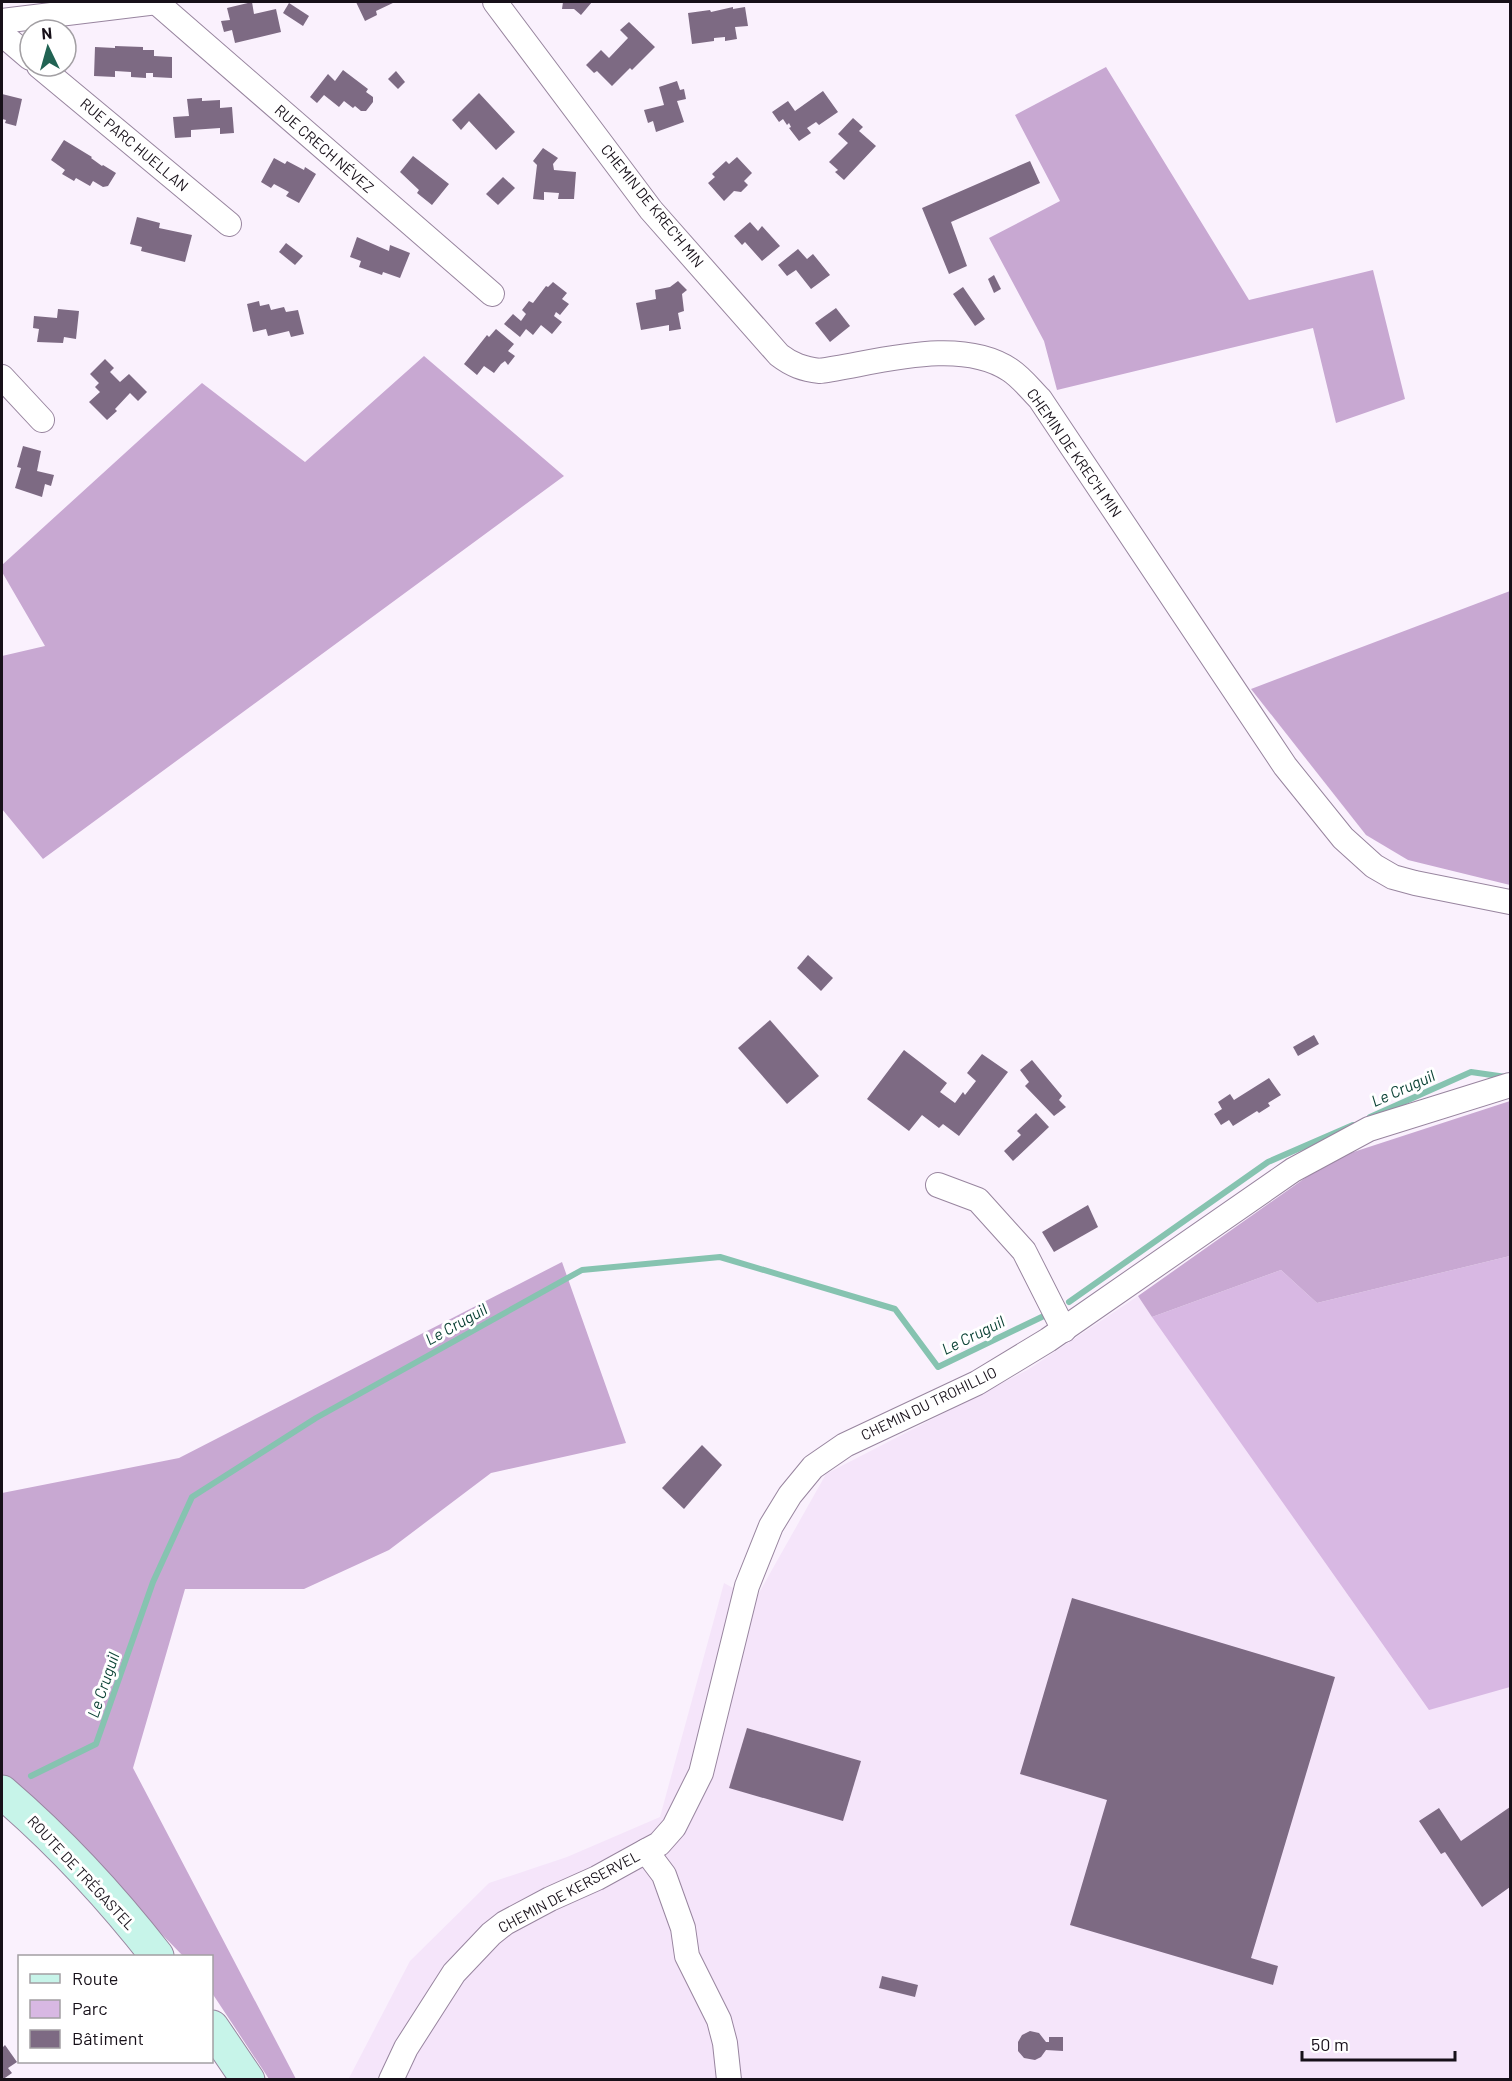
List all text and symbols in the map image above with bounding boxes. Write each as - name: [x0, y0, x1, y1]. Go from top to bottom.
- north arrow: [18, 18, 78, 78]
- text: N: [41, 23, 53, 42]
- street label: RUE PARC HUELLAN: [77, 94, 192, 195]
- street label: RUE CRECH NÉVEZ: [272, 100, 378, 196]
- street label: CHEMIN DE KREC'H MIN: [598, 140, 708, 271]
- street label: CHEMIN DE KREC'H MIN: [1024, 385, 1126, 520]
- water label: Le Cruguil: [1368, 1065, 1438, 1110]
- water label: Le Cruguil: [422, 1299, 490, 1348]
- water label: Le Cruguil: [938, 1311, 1008, 1358]
- street label: CHEMIN DU TROHILLIO: [858, 1362, 999, 1444]
- water label: Le Cruguil: [83, 1649, 123, 1720]
- street label: ROUTE DE TRÉGASTEL: [24, 1812, 139, 1933]
- street label: CHEMIN DE KERSERVEL: [495, 1846, 642, 1936]
- legend: [18, 1955, 213, 2063]
- text: Route: [72, 1967, 118, 1989]
- text: Parc: [72, 1997, 108, 2019]
- scale bar: [1302, 2024, 1455, 2062]
- text: Bâtiment: [72, 2027, 144, 2049]
- text: 50 m: [1311, 2033, 1349, 2055]

